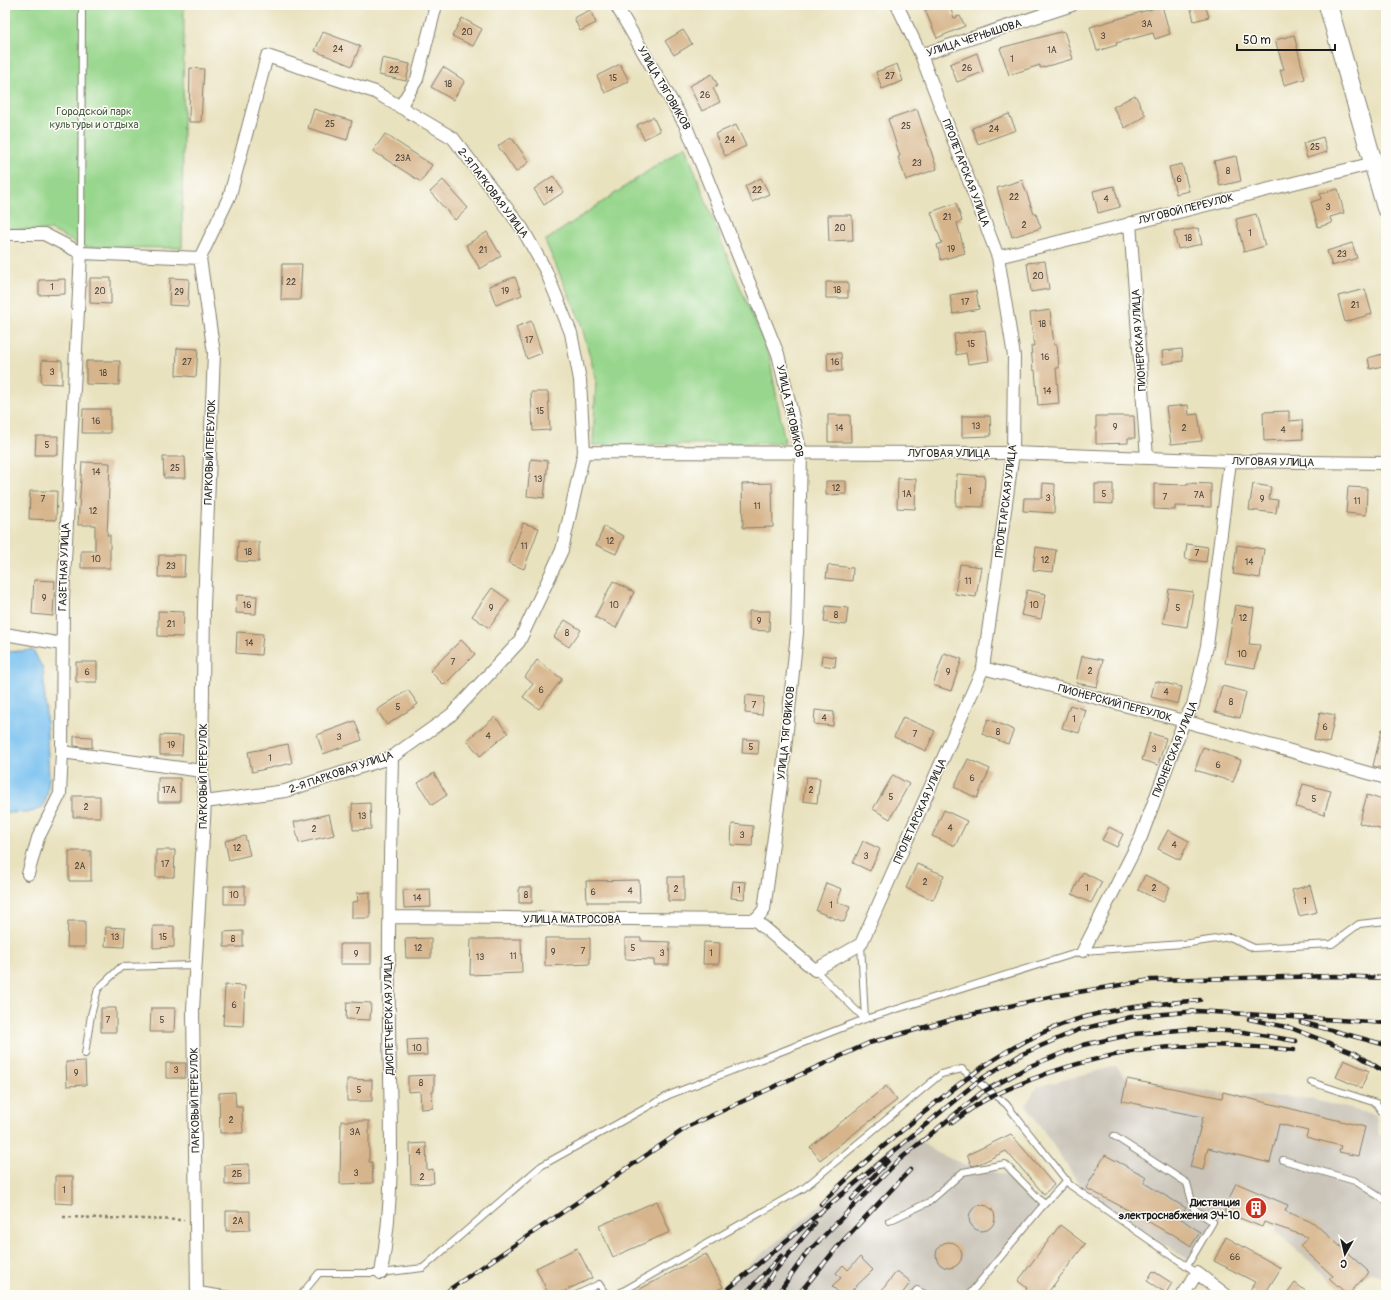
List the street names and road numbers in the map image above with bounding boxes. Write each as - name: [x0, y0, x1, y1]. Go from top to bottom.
- street label: УЛИЦА ЧЕРНЫШОВА: [925, 16, 1023, 60]
- street label: УЛИЦА ТЯГОВИКОВ: [635, 44, 693, 132]
- street label: ПРОЛЕТАРСКАЯ УЛИЦА: [940, 118, 992, 228]
- street label: 2-Я ПАРКОВАЯ УЛИЦА: [455, 146, 531, 240]
- street label: ЛУГОВОЙ ПЕРЕУЛОК: [1136, 191, 1235, 227]
- street label: ПИОНЕРСКАЯ УЛИЦА: [1129, 289, 1149, 391]
- street label: УЛИЦА ТЯГОВИКОВ: [774, 364, 806, 458]
- street label: ПАРКОВЫЙ ПЕРЕУЛОК: [202, 399, 218, 505]
- street label: ПРОЛЕТАРСКАЯ УЛИЦА: [993, 444, 1019, 558]
- street label: ЛУГОВАЯ УЛИЦА: [907, 447, 990, 460]
- street label: ЛУГОВАЯ УЛИЦА: [1231, 455, 1314, 469]
- street label: ГАЗЕТНАЯ УЛИЦА: [56, 523, 72, 611]
- street label: ПИОНЕРСКИЙ ПЕРЕУЛОК: [1057, 682, 1173, 724]
- street label: УЛИЦА ТЯГОВИКОВ: [775, 685, 797, 781]
- street label: ПИОНЕРСКАЯ УЛИЦА: [1150, 699, 1200, 799]
- street label: ПАРКОВЫЙ ПЕРЕУЛОК: [197, 723, 210, 829]
- street label: 2-Я ПАРКОВАЯ УЛИЦА: [287, 748, 395, 796]
- street label: ПРОЛЕТАРСКАЯ УЛИЦА: [891, 756, 949, 866]
- street label: УЛИЦА МАТРОСОВА: [523, 913, 621, 926]
- street label: ДИСПЕТЧЕРСКАЯ УЛИЦА: [381, 955, 397, 1076]
- street label: ПАРКОВЫЙ ПЕРЕУЛОК: [188, 1047, 202, 1153]

